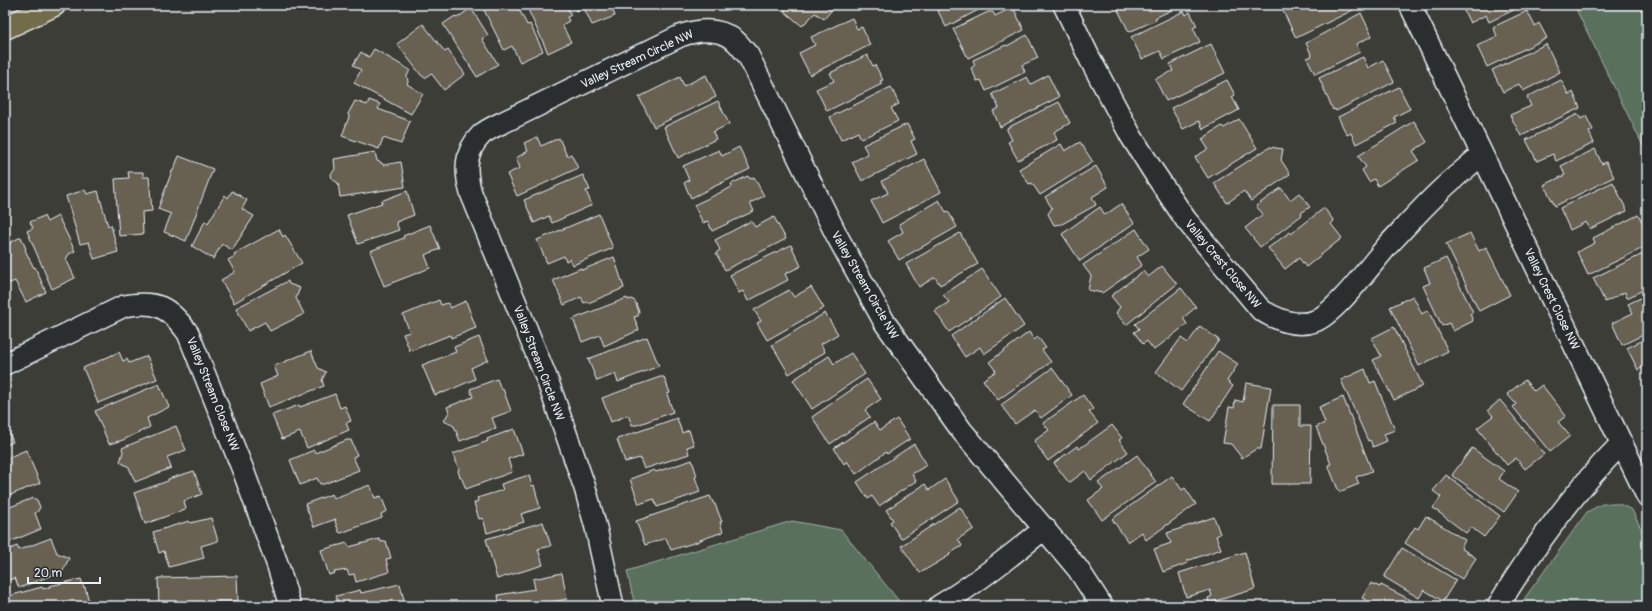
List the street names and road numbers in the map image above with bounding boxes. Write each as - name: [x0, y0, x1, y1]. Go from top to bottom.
- street label: Valley Stream Circle NW: [579, 27, 696, 92]
- street label: Valley Crest Close NW: [1181, 217, 1264, 312]
- street label: Valley Stream Circle NW: [827, 228, 902, 342]
- street label: Valley Crest Close NW: [1520, 246, 1583, 353]
- street label: Valley Stream Circle NW: [510, 303, 567, 423]
- street label: Valley Stream Close NW: [183, 335, 242, 453]

